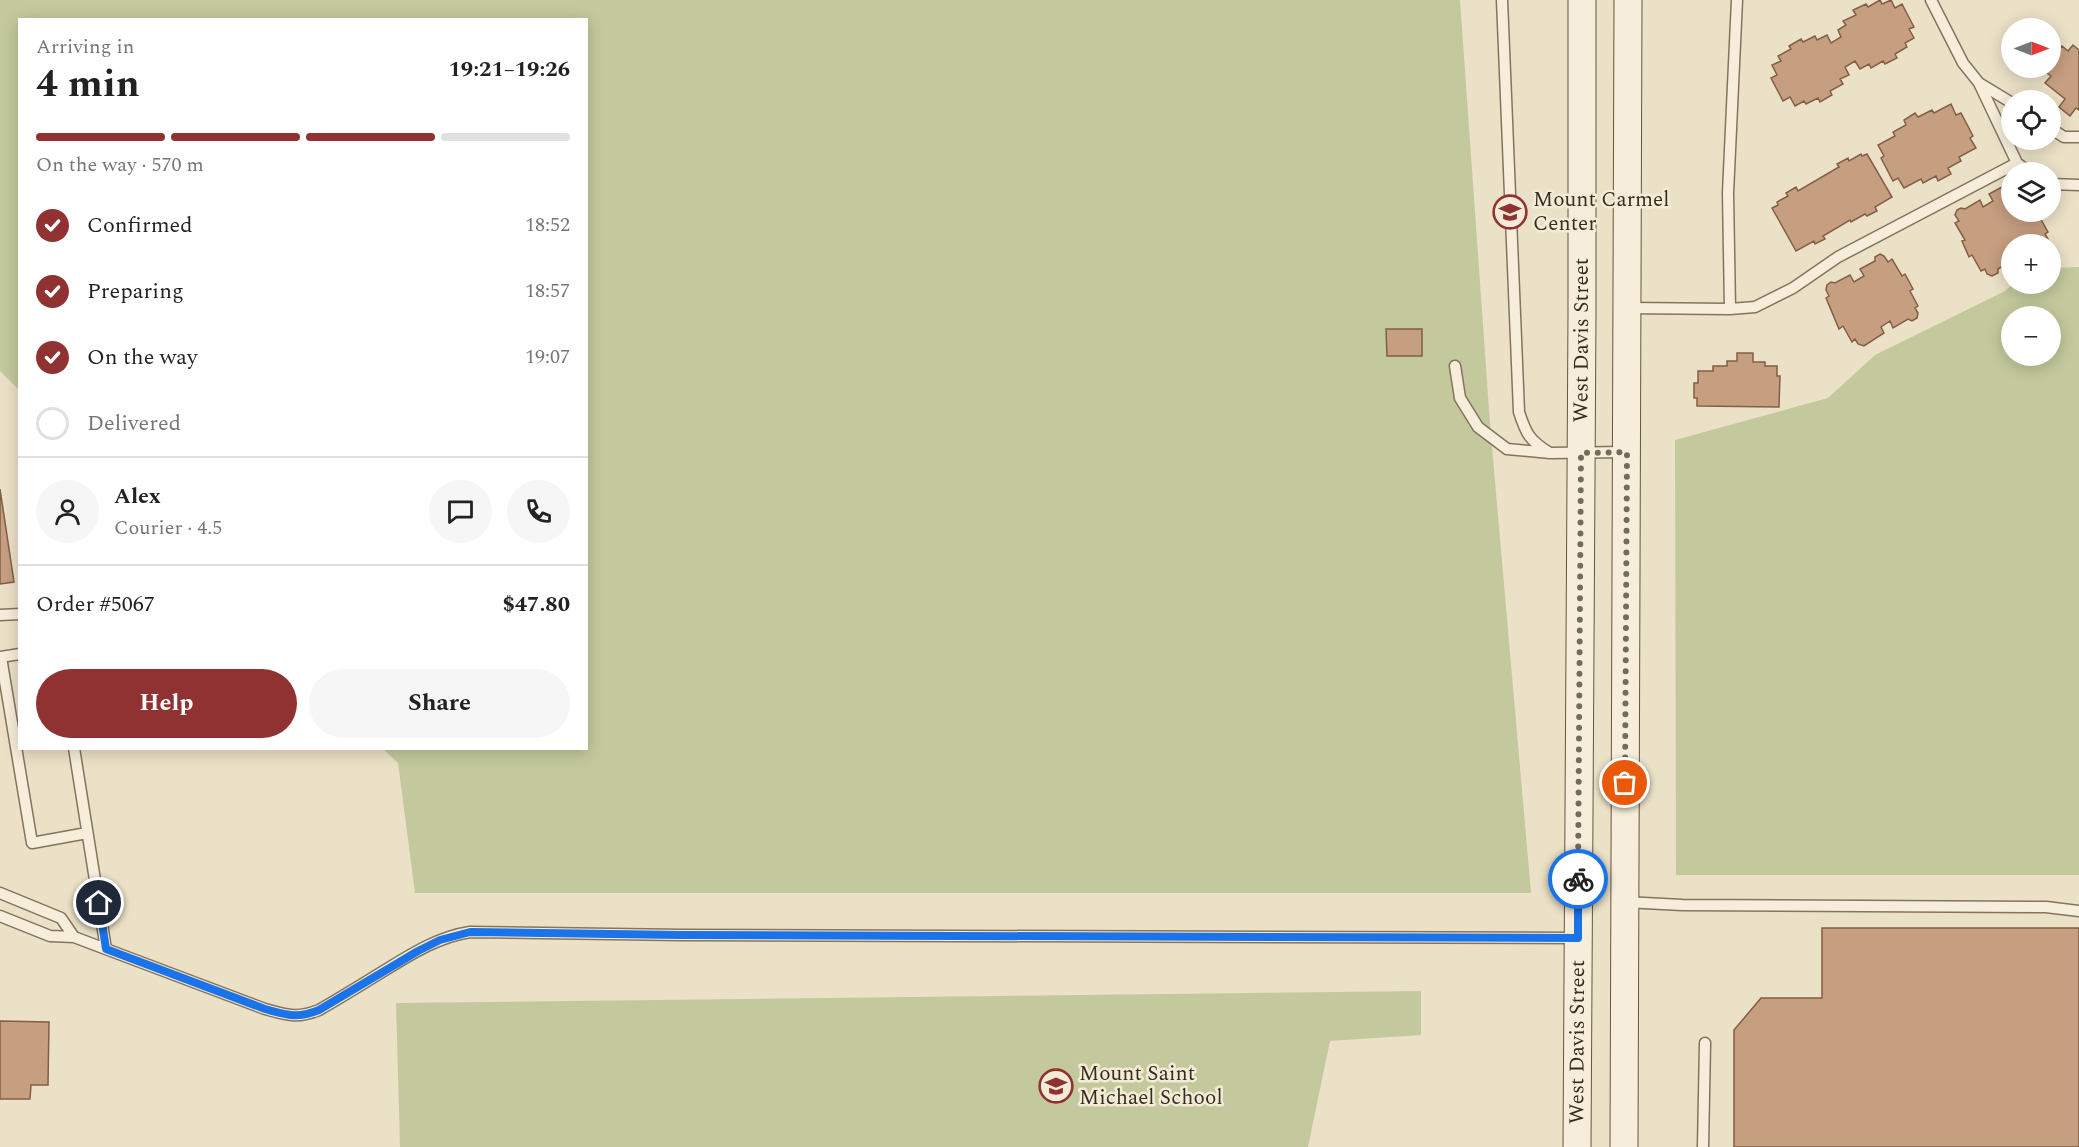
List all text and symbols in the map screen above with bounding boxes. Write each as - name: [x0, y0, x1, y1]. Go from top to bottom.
- north arrow: [2001, 18, 2061, 78]
- map controls: [2001, 18, 2061, 366]
- text: Arriving in: [36, 32, 134, 62]
- text: 19:21–19:26: [448, 53, 570, 86]
- text: 4 min: [36, 55, 140, 114]
- button: locate: [2001, 90, 2061, 150]
- text: On the way · 570 m: [36, 150, 204, 180]
- button: layers: [2001, 162, 2061, 222]
- place label: Mount Carmel Center: [1533, 184, 1669, 240]
- school or university icon: Mount Carmel Center: [1492, 194, 1528, 230]
- icon: check: [36, 209, 69, 242]
- text: Confirmed: [87, 209, 193, 242]
- text: 18:52: [525, 210, 570, 240]
- button: +: [2001, 234, 2061, 294]
- street label: West Davis Street: [1565, 258, 1598, 422]
- icon: check: [36, 275, 69, 308]
- text: Preparing: [87, 275, 184, 308]
- text: 18:57: [525, 276, 570, 306]
- button: −: [2001, 306, 2061, 366]
- icon: check: [36, 341, 69, 374]
- text: On the way: [87, 341, 198, 374]
- text: 19:07: [525, 342, 570, 372]
- text: Delivered: [87, 407, 181, 440]
- button: person: [36, 480, 99, 543]
- text: Alex: [114, 480, 161, 513]
- button: chat: [429, 480, 492, 543]
- button: phone: [507, 480, 570, 543]
- text: Courier · 4.5: [114, 513, 222, 543]
- text: Order #5067: [36, 588, 155, 621]
- text: $47.80: [502, 588, 570, 621]
- button: Help: [36, 669, 297, 738]
- button: Share: [309, 669, 570, 738]
- pin: [1599, 757, 1650, 808]
- icon: bag: [1608, 766, 1641, 799]
- courier: [1548, 849, 1608, 909]
- icon: bike: [1562, 863, 1595, 896]
- pin: [73, 877, 124, 928]
- icon: home: [82, 886, 115, 919]
- street label: West Davis Street: [1561, 960, 1594, 1124]
- place label: Mount Saint Michael School: [1079, 1058, 1223, 1114]
- school or university icon: Mount Saint Michael School: [1038, 1068, 1074, 1104]

